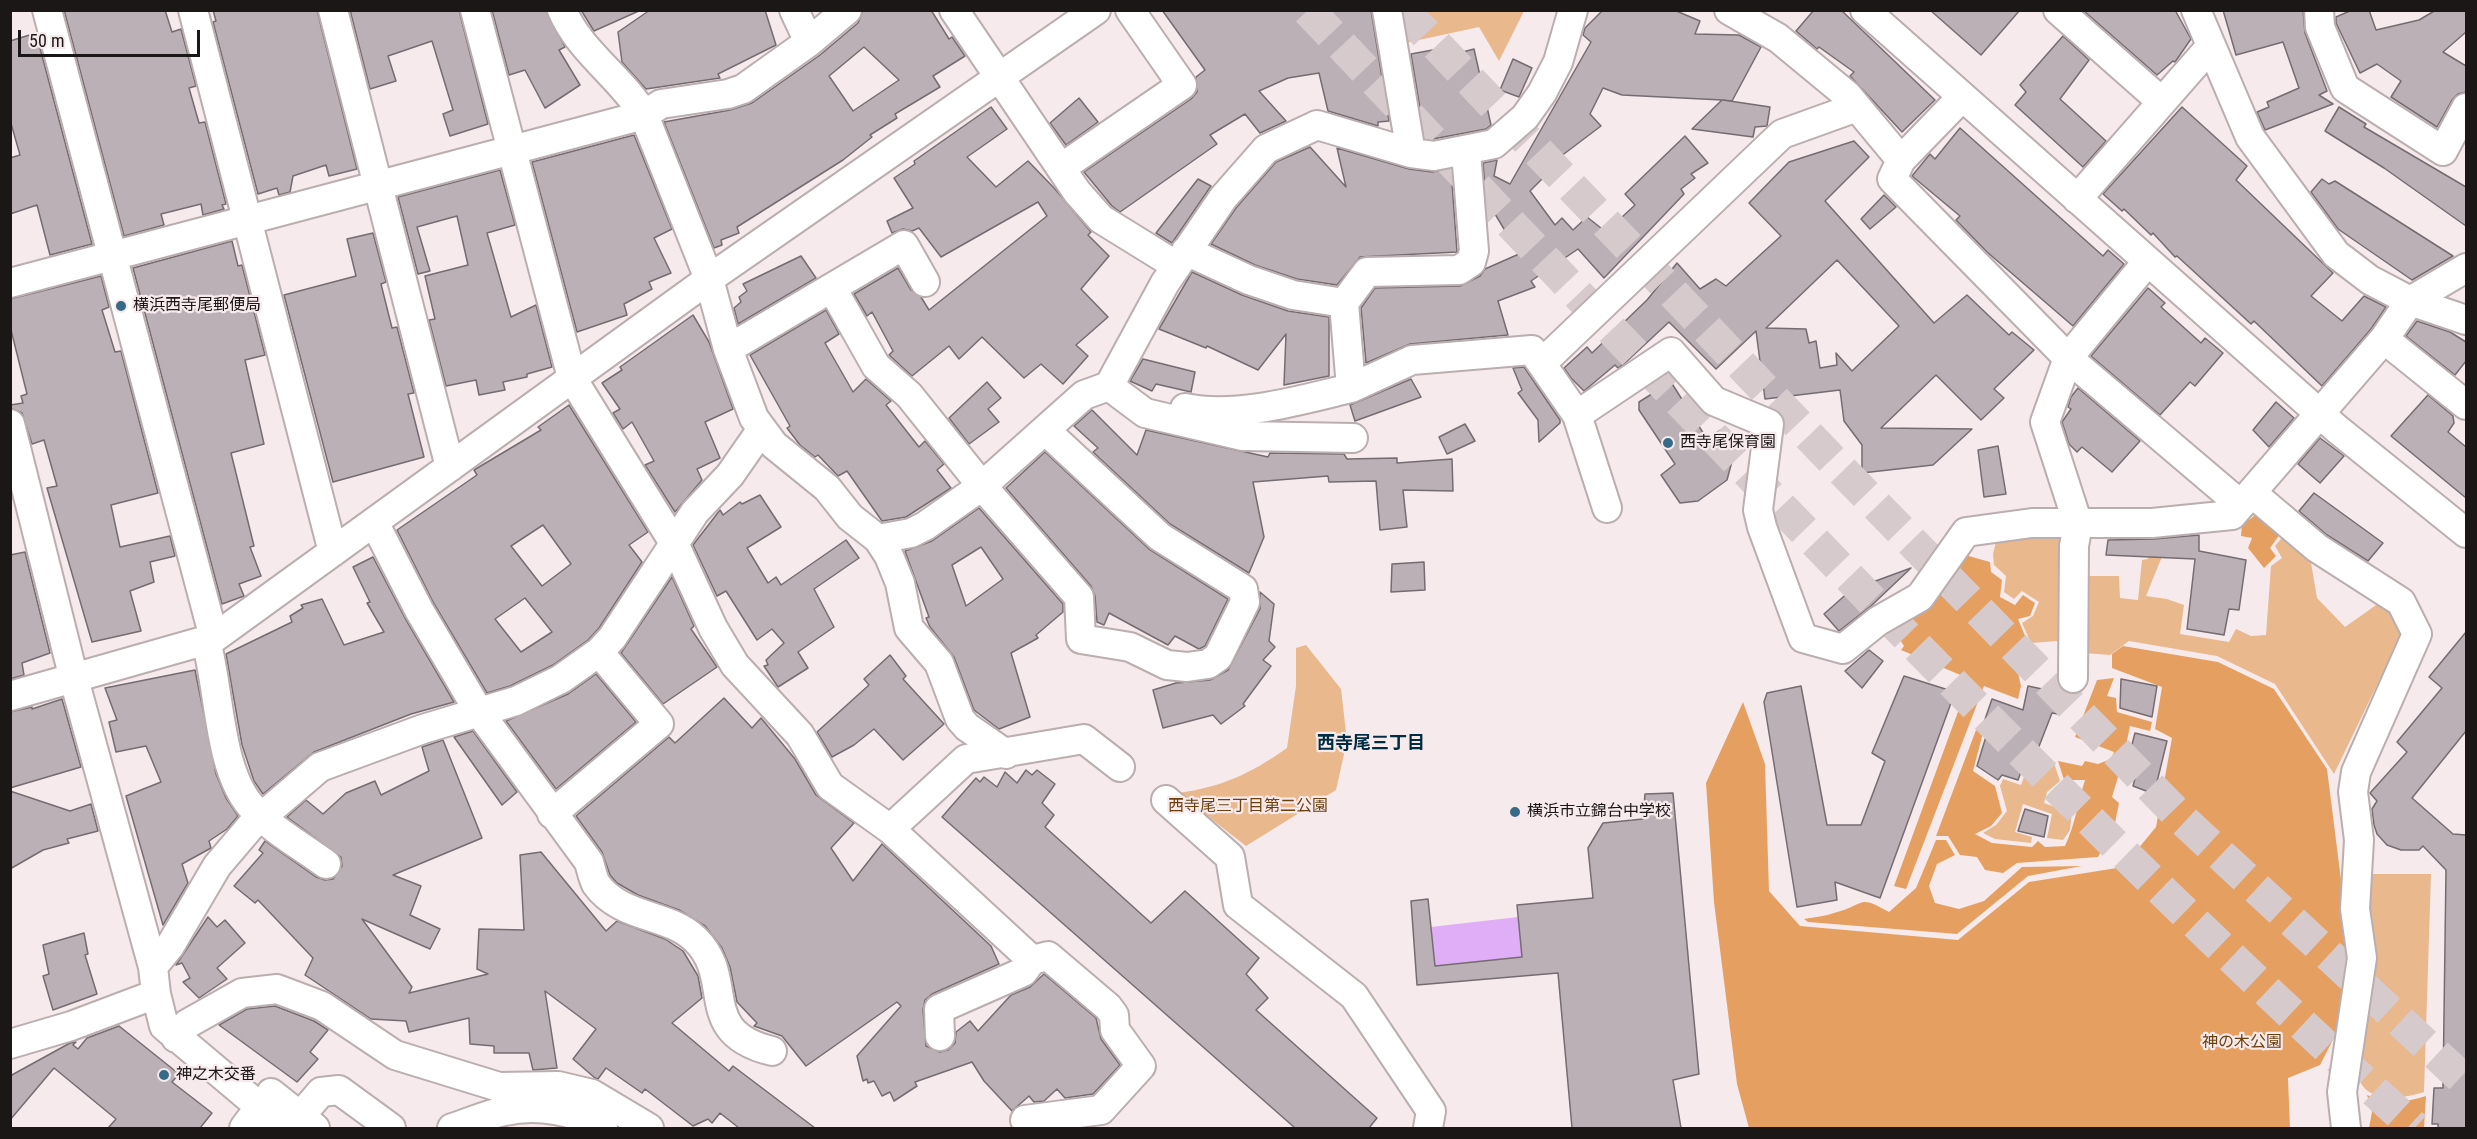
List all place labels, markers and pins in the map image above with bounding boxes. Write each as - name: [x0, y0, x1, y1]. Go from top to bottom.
- place label: 横浜西寺尾郵便局: [133, 296, 261, 316]
- marker: 横浜西寺尾郵便局: [114, 299, 128, 313]
- place label: 西寺尾保育園: [1680, 433, 1776, 453]
- marker: 西寺尾保育園: [1661, 436, 1675, 450]
- place label: 横浜市立錦台中学校: [1527, 802, 1671, 822]
- marker: 横浜市立錦台中学校: [1508, 805, 1522, 819]
- place label: 神之木交番: [176, 1065, 256, 1085]
- marker: 神之木交番: [157, 1068, 171, 1082]

